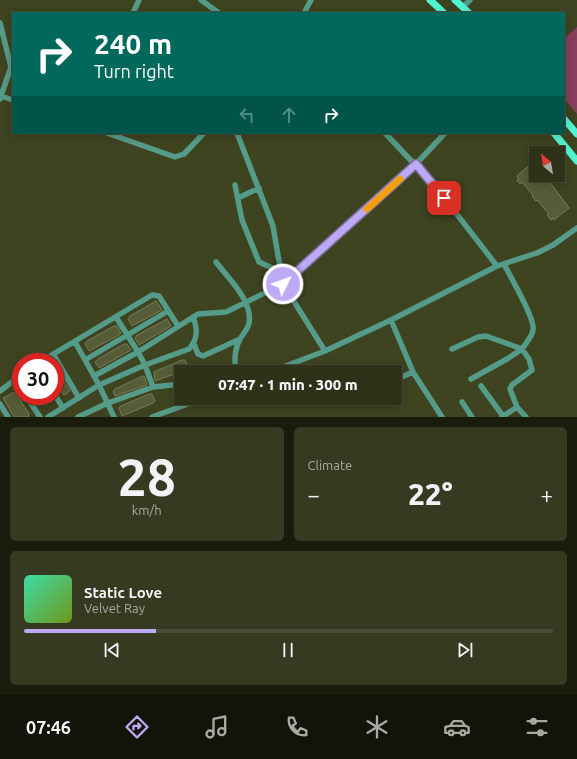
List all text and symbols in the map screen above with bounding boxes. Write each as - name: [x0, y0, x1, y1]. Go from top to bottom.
- icon: right: [28, 28, 80, 80]
- text: 240 m: [94, 28, 172, 59]
- text: Turn right: [94, 61, 174, 81]
- icon: left: [236, 104, 258, 126]
- icon: ahead: [278, 104, 300, 126]
- icon: right: [320, 104, 342, 126]
- north arrow: [529, 146, 565, 182]
- map controls: [529, 146, 565, 182]
- pin: [427, 181, 461, 215]
- icon: arrive: [433, 187, 455, 209]
- position arrow: [262, 263, 304, 305]
- speed limit sign: 30: [12, 353, 64, 405]
- text: 07:47 · 1 min · 300 m: [218, 376, 358, 393]
- text: 28: [117, 448, 176, 506]
- text: Climate: [308, 458, 352, 472]
- text: 22°: [408, 477, 453, 511]
- text: −: [308, 482, 320, 507]
- text: +: [541, 482, 553, 507]
- text: km/h: [132, 503, 162, 517]
- text: Static Love: [84, 584, 162, 601]
- text: Velvet Ray: [84, 601, 145, 615]
- icon: previous: [101, 639, 123, 661]
- icon: pause: [277, 639, 299, 661]
- icon: next: [454, 639, 476, 661]
- icon: directions: [123, 713, 151, 741]
- icon: music: [203, 713, 231, 741]
- icon: phone: [283, 713, 311, 741]
- icon: climate: [363, 713, 391, 741]
- icon: car: [443, 713, 471, 741]
- icon: filters: [523, 713, 551, 741]
- text: 07:46: [26, 717, 71, 737]

